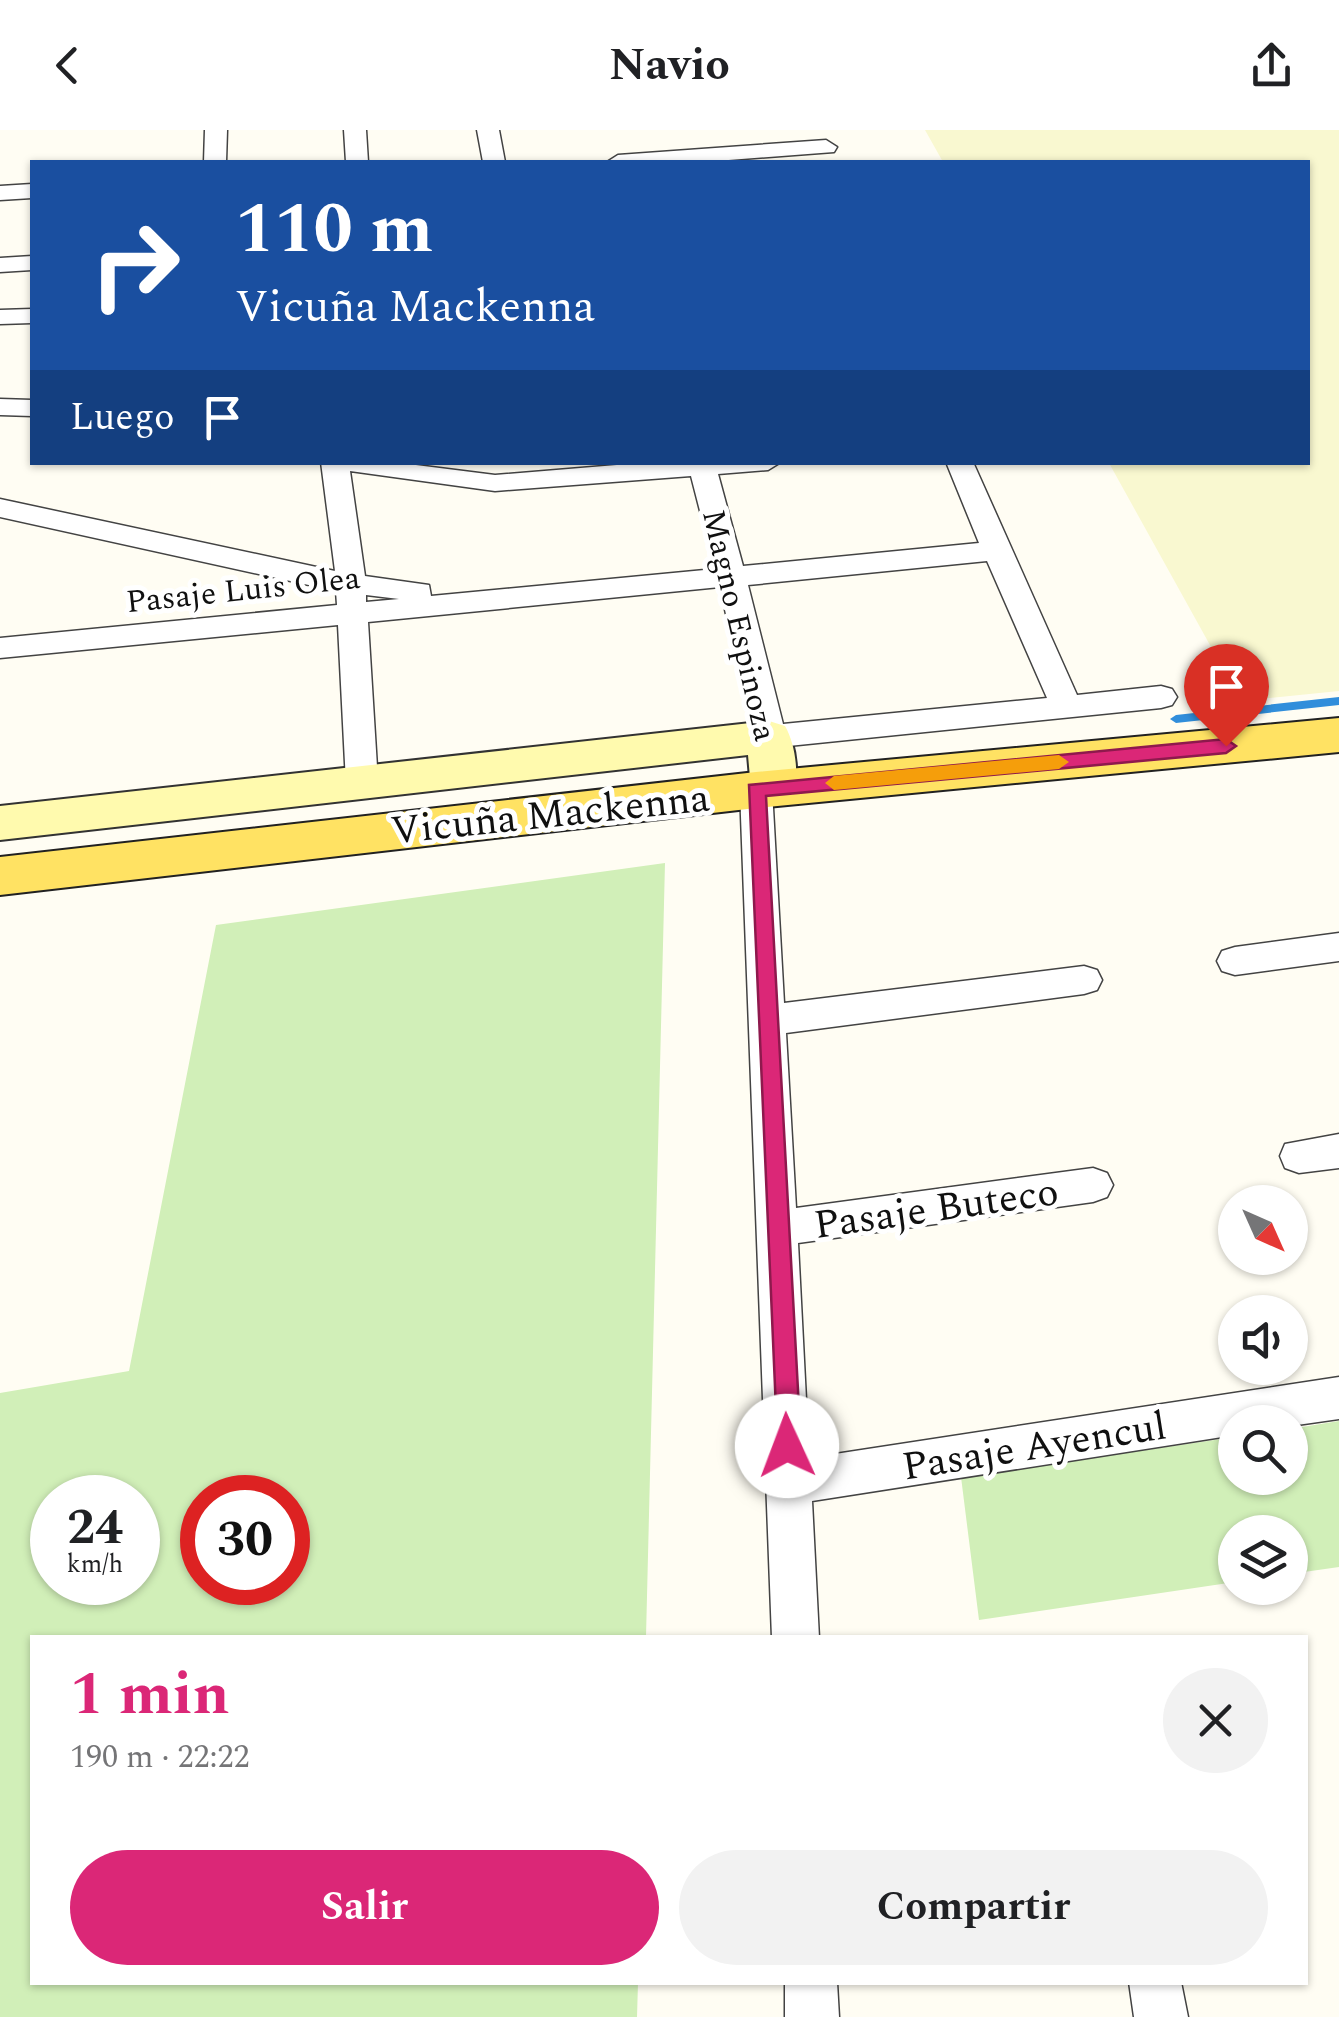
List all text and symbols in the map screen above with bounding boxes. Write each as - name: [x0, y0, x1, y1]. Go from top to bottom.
- text: Navio: [609, 31, 730, 100]
- icon: back: [40, 38, 95, 93]
- icon: share: [1244, 38, 1299, 93]
- text: 110 m: [235, 177, 433, 283]
- icon: right: [70, 200, 200, 330]
- text: Vicuña Mackenna: [235, 273, 595, 342]
- text: Luego: [70, 389, 175, 447]
- icon: arrive: [195, 390, 250, 445]
- street label: Magno Espinoza: [688, 504, 789, 747]
- street label: Pasaje Luis Olea: [124, 554, 363, 627]
- pin: [1184, 644, 1269, 747]
- icon: arrive: [1199, 659, 1254, 714]
- street label: Vicuña Mackenna: [388, 768, 713, 863]
- street label: Pasaje Buteco: [810, 1162, 1062, 1257]
- north arrow: [1218, 1185, 1308, 1275]
- map controls: [1218, 1185, 1308, 1605]
- button: sound: [1218, 1295, 1308, 1385]
- position arrow: [735, 1394, 839, 1498]
- street label: Pasaje Ayencul: [898, 1396, 1171, 1498]
- button: search: [1218, 1405, 1308, 1495]
- speed limit sign: 30: [180, 1475, 310, 1605]
- text: 24: [67, 1490, 123, 1566]
- button: layers: [1218, 1515, 1308, 1605]
- text: km/h: [67, 1546, 123, 1584]
- text: 1 min: [70, 1649, 230, 1741]
- button: close: [1163, 1668, 1268, 1773]
- text: 190 m · 22:22: [70, 1733, 250, 1782]
- button: Salir: [70, 1850, 659, 1965]
- button: Compartir: [679, 1850, 1268, 1965]

